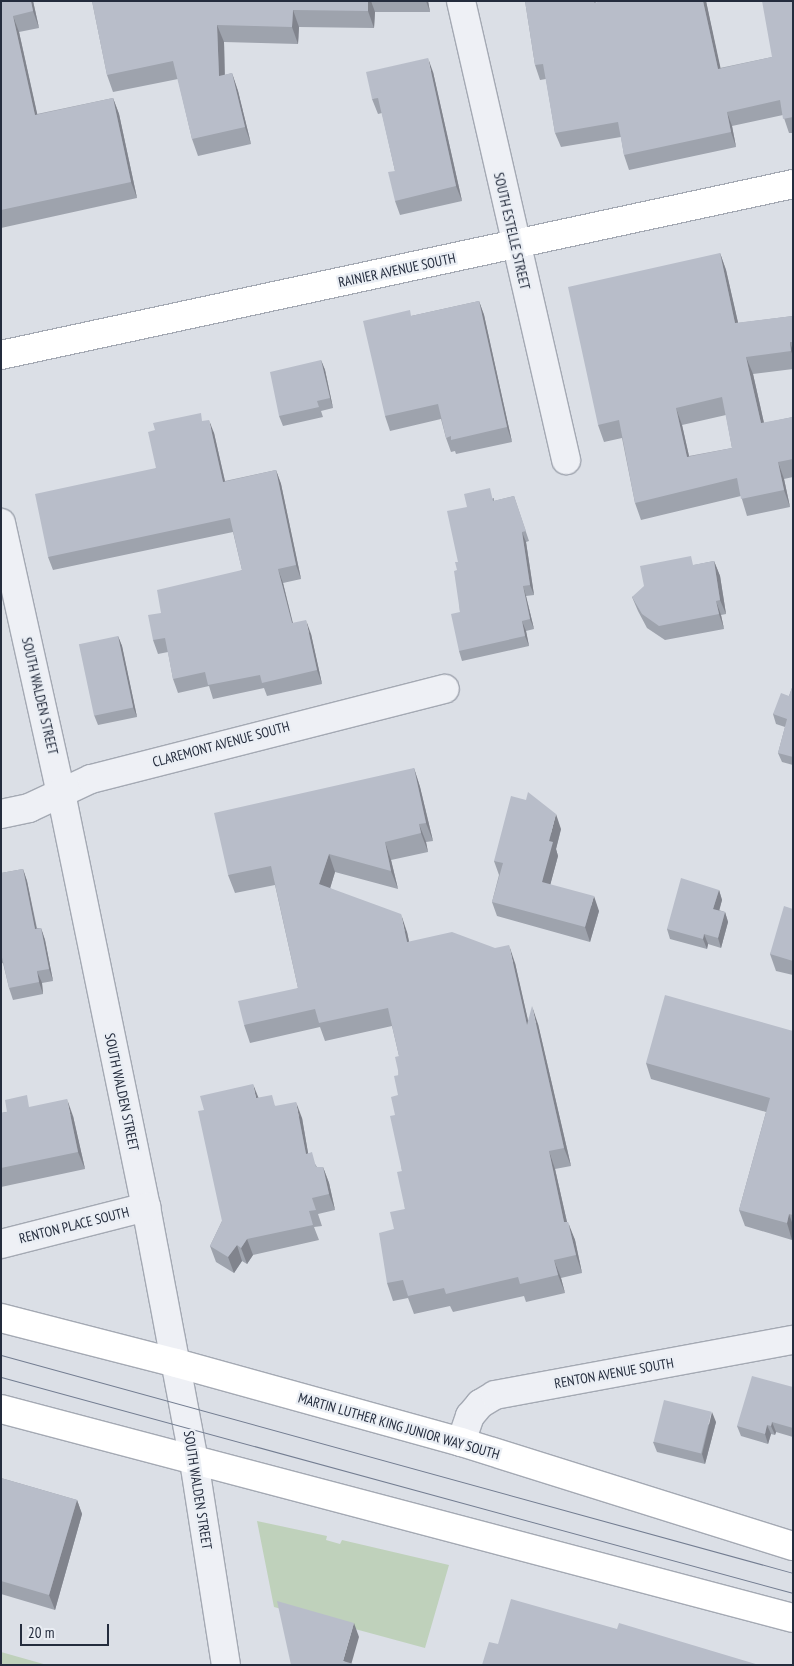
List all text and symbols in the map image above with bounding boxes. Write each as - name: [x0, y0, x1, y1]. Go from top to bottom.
- street label: SOUTH ESTELLE STREET: [490, 171, 534, 291]
- street label: RAINIER AVENUE SOUTH: [337, 249, 457, 291]
- street label: SOUTH WALDEN STREET: [18, 636, 62, 756]
- street label: CLAREMONT AVENUE SOUTH: [150, 717, 292, 771]
- street label: SOUTH WALDEN STREET: [101, 1031, 143, 1153]
- street label: RENTON PLACE SOUTH: [17, 1203, 131, 1247]
- street label: RENTON AVENUE SOUTH: [553, 1354, 675, 1392]
- street label: MARTIN LUTHER KING JUNIOR WAY SOUTH: [296, 1389, 502, 1463]
- street label: SOUTH WALDEN STREET: [180, 1429, 216, 1551]
- scale bar: [22, 1614, 111, 1646]
- text: 20 m: [28, 1623, 54, 1642]

